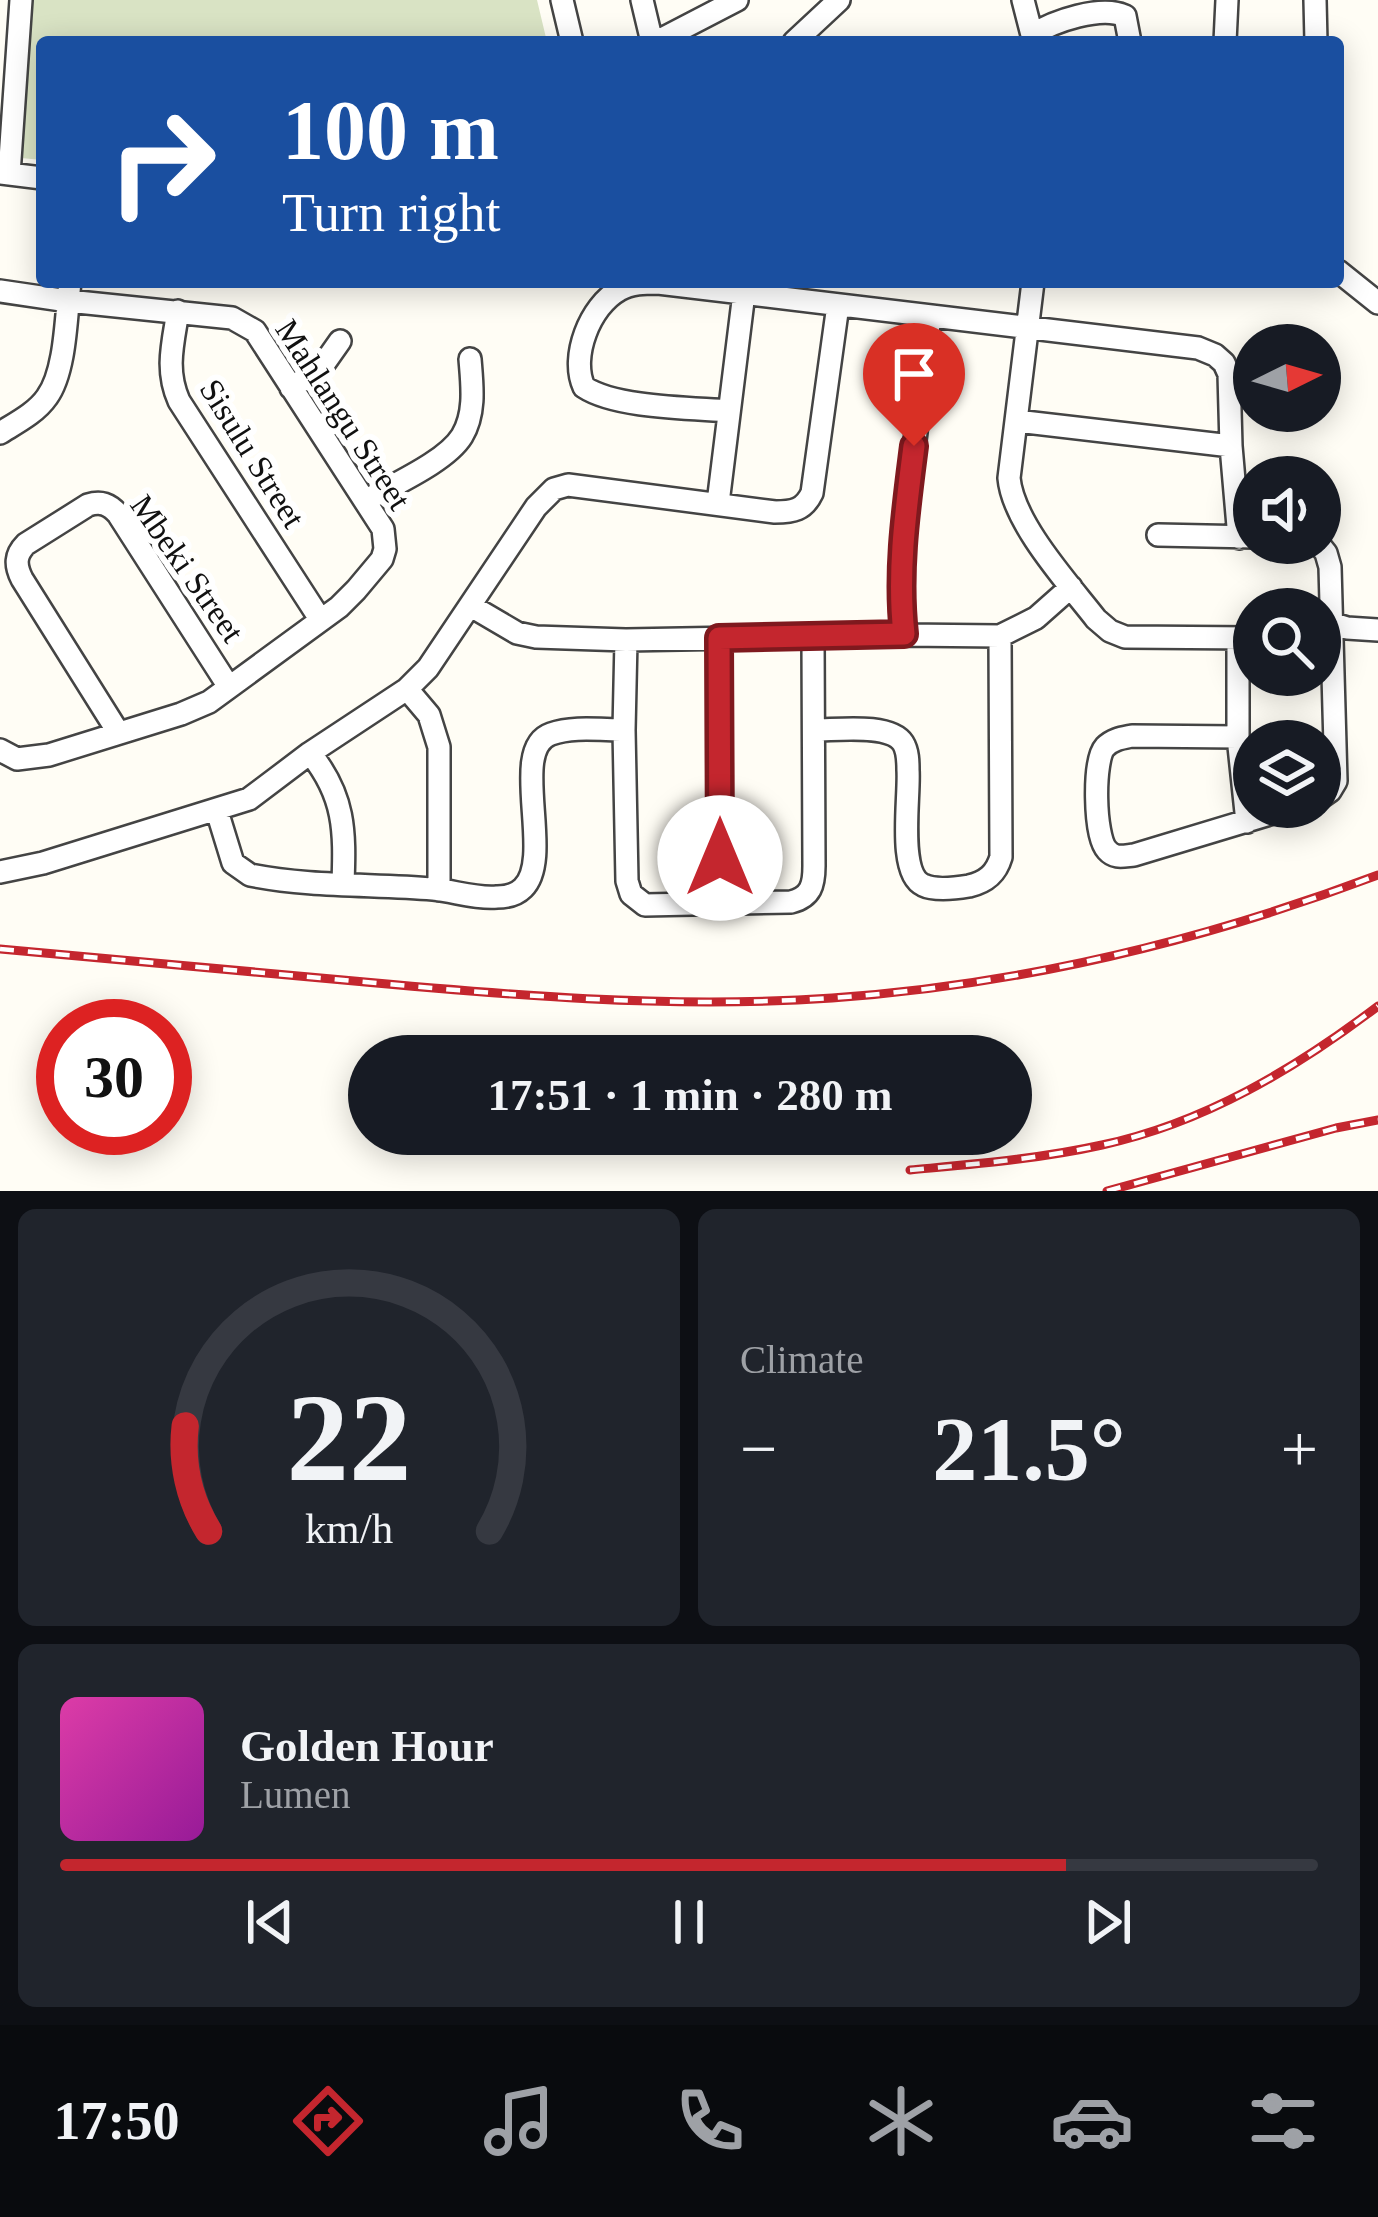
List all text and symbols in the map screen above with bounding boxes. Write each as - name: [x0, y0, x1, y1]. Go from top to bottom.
- icon: right: [84, 84, 240, 240]
- text: 100 m: [282, 84, 499, 177]
- text: Turn right: [282, 183, 501, 243]
- street label: Mahlangu Street: [268, 313, 418, 516]
- pin: [863, 323, 965, 446]
- north arrow: [1233, 324, 1341, 432]
- map controls: [1233, 324, 1341, 828]
- icon: arrive: [881, 341, 947, 407]
- street label: Sisulu Street: [192, 373, 312, 534]
- button: sound: [1233, 456, 1341, 564]
- street label: Mbeki Street: [123, 488, 251, 649]
- button: search: [1233, 588, 1341, 696]
- button: layers: [1233, 720, 1341, 828]
- position arrow: [657, 795, 783, 921]
- speed limit sign: 30: [36, 999, 192, 1155]
- text: 17:51 · 1 min · 280 m: [488, 1070, 893, 1120]
- text: Climate: [740, 1338, 863, 1381]
- text: 22: [287, 1369, 411, 1507]
- text: 21.5°: [932, 1400, 1126, 1499]
- text: −: [740, 1412, 777, 1485]
- text: +: [1281, 1412, 1318, 1485]
- text: km/h: [305, 1504, 393, 1551]
- text: Golden Hour: [240, 1721, 494, 1771]
- text: Lumen: [240, 1773, 350, 1816]
- icon: previous: [237, 1889, 303, 1955]
- icon: pause: [656, 1889, 722, 1955]
- icon: next: [1075, 1889, 1141, 1955]
- icon: directions: [286, 2079, 370, 2163]
- icon: music: [477, 2079, 561, 2163]
- icon: phone: [668, 2079, 752, 2163]
- icon: climate: [859, 2079, 943, 2163]
- icon: car: [1050, 2079, 1134, 2163]
- icon: filters: [1241, 2079, 1325, 2163]
- text: 17:50: [53, 2091, 179, 2151]

